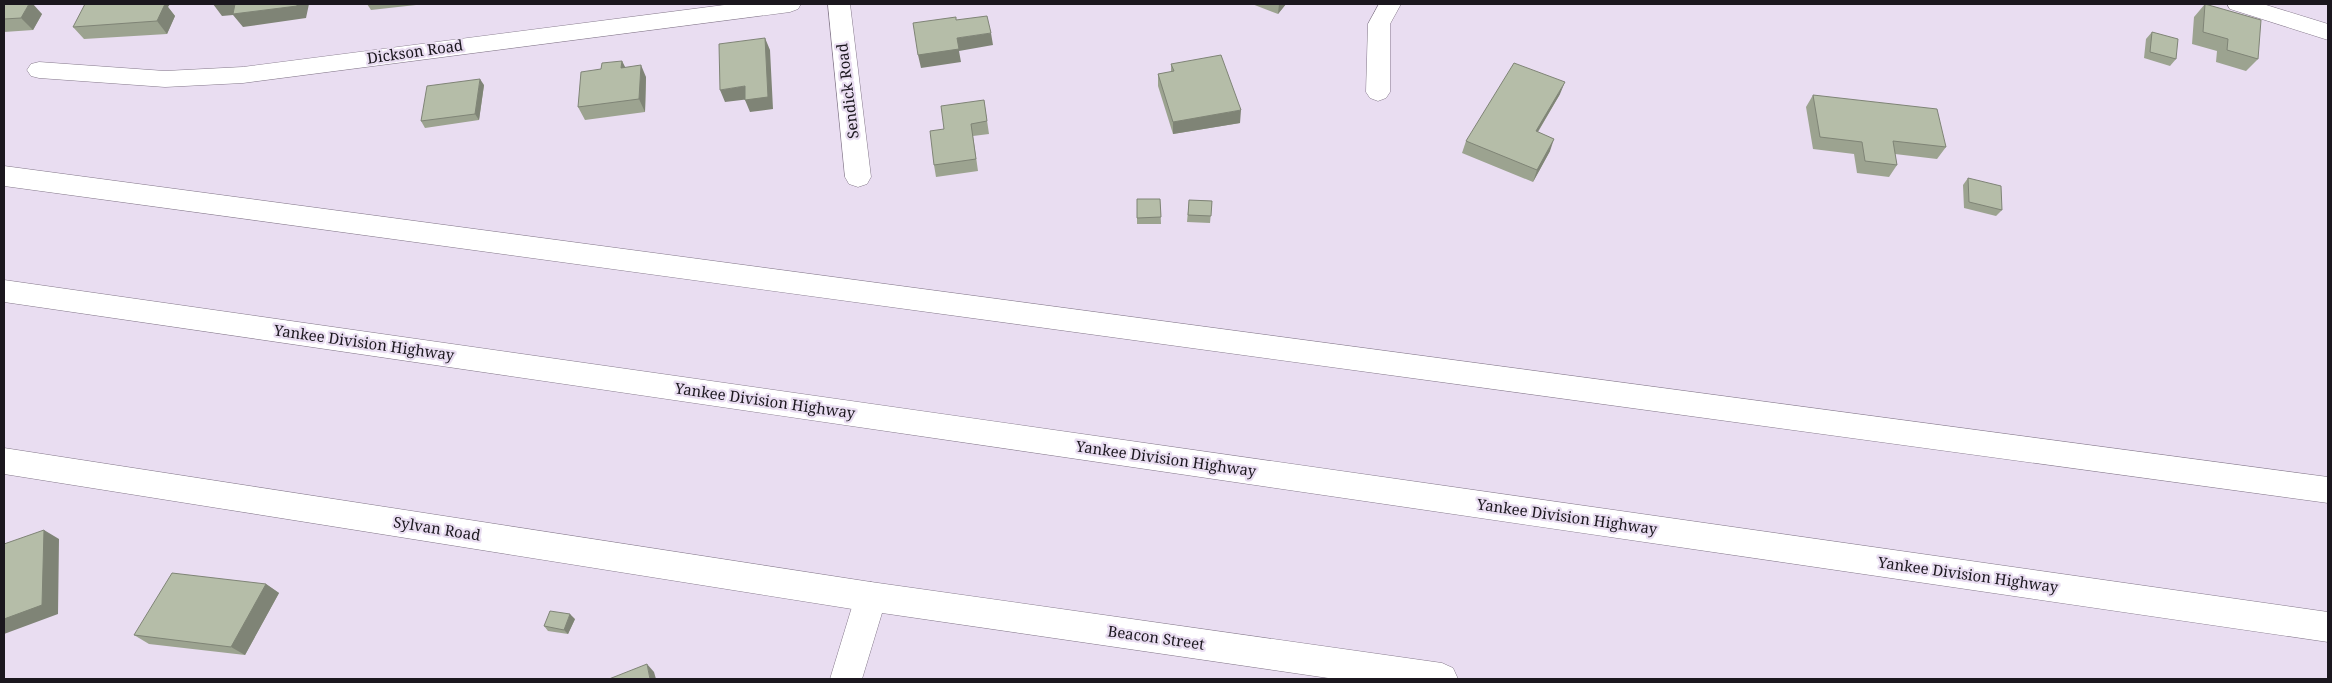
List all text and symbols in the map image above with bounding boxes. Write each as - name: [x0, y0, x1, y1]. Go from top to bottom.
- street label: Dickson Road: [365, 34, 464, 68]
- street label: Sendick Road: [831, 42, 863, 140]
- street label: Yankee Division Highway: [272, 319, 456, 365]
- street label: Yankee Division Highway: [673, 377, 857, 423]
- street label: Yankee Division Highway: [1074, 435, 1258, 481]
- street label: Yankee Division Highway: [1475, 493, 1659, 539]
- street label: Sylvan Road: [392, 511, 482, 545]
- street label: Yankee Division Highway: [1876, 551, 2060, 597]
- street label: Beacon Street: [1106, 620, 1206, 654]

